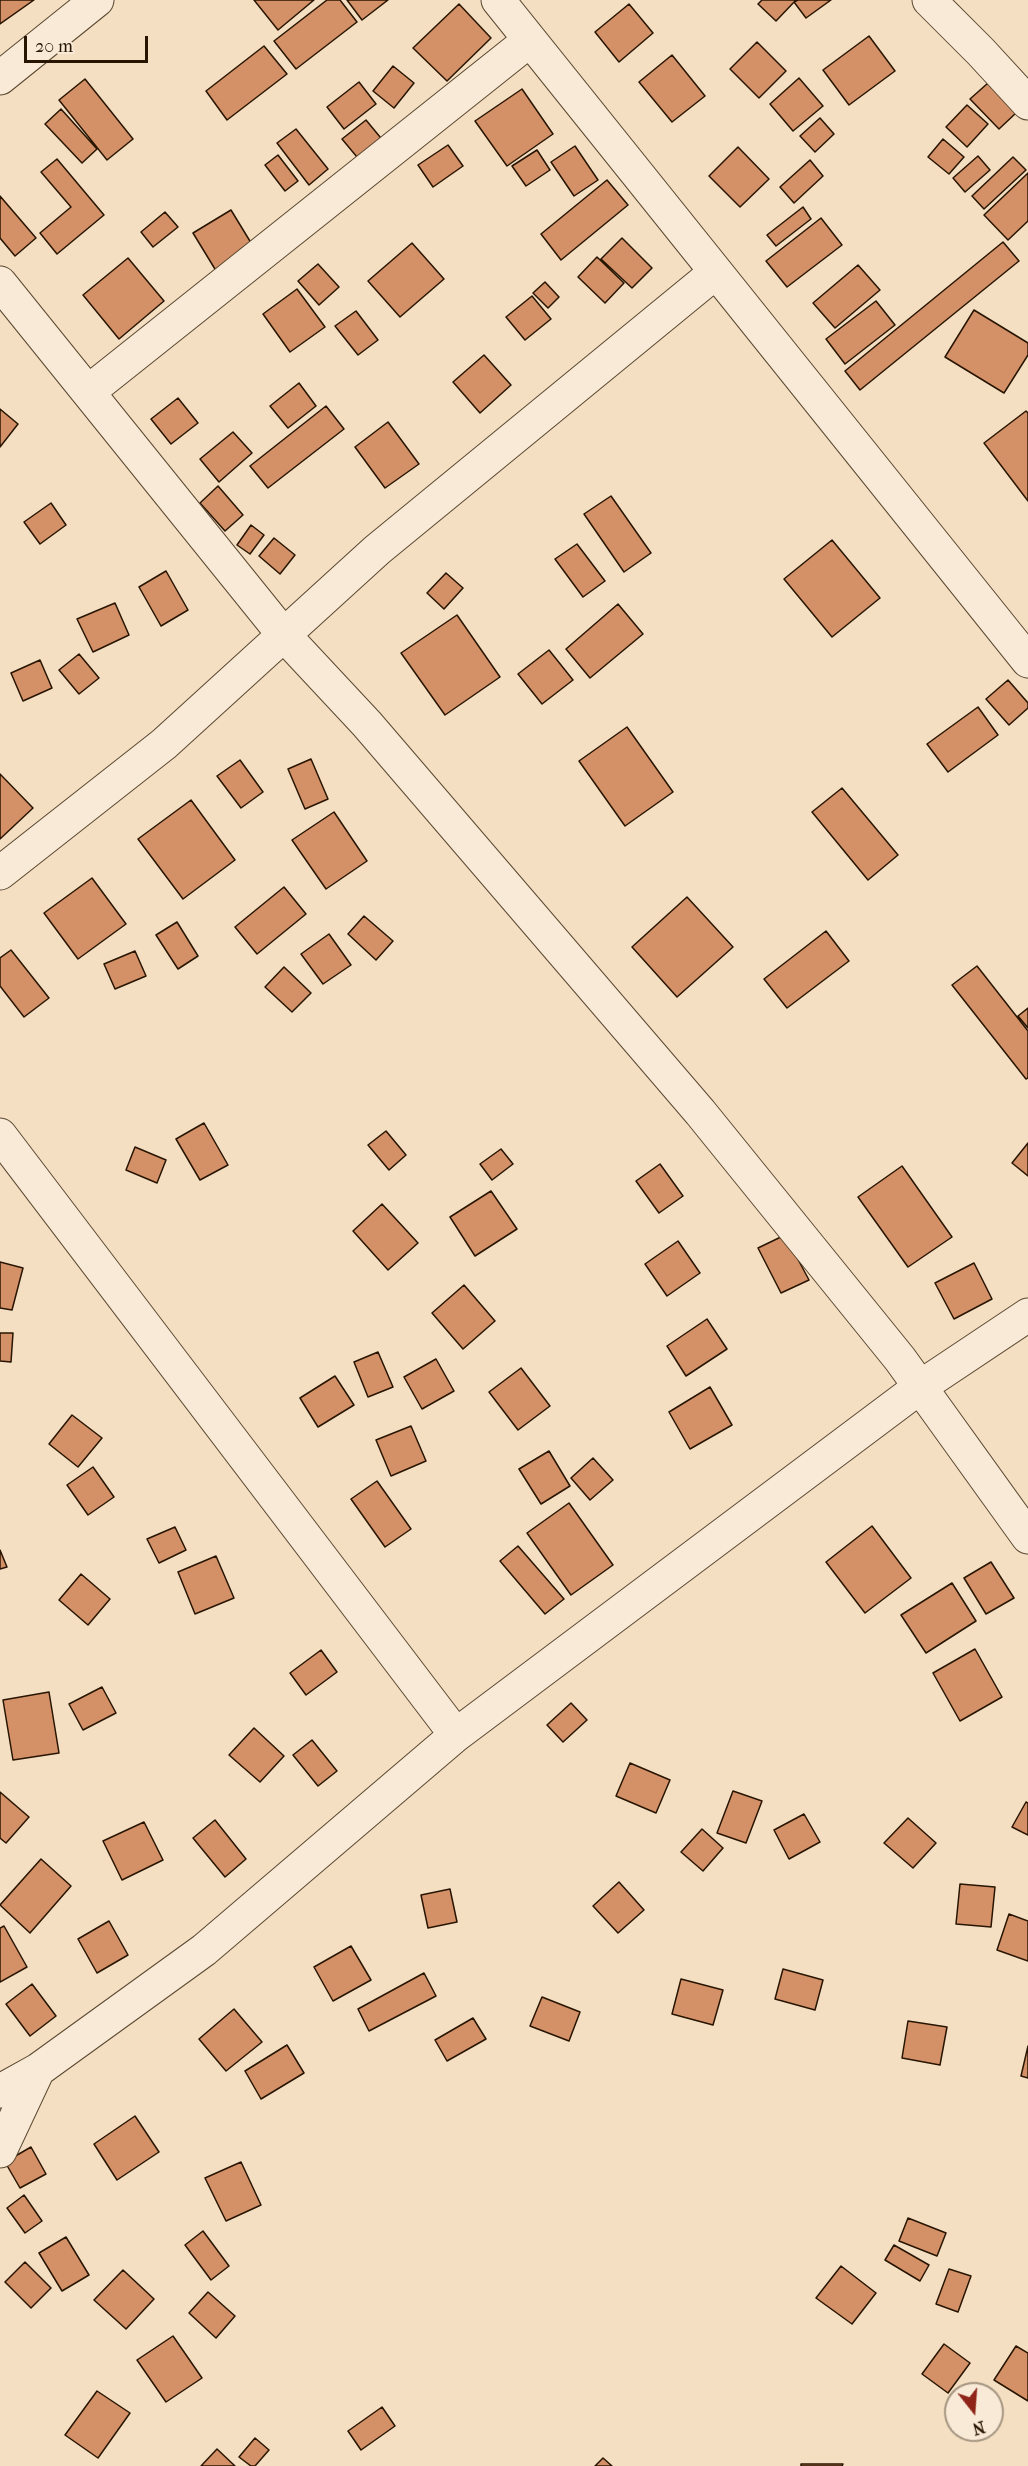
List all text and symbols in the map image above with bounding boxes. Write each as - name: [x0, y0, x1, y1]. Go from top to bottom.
- scale bar: [27, 24, 152, 62]
- text: 20 m: [35, 36, 73, 57]
- north arrow: [944, 2382, 1004, 2442]
- text: N: [970, 2417, 987, 2439]

